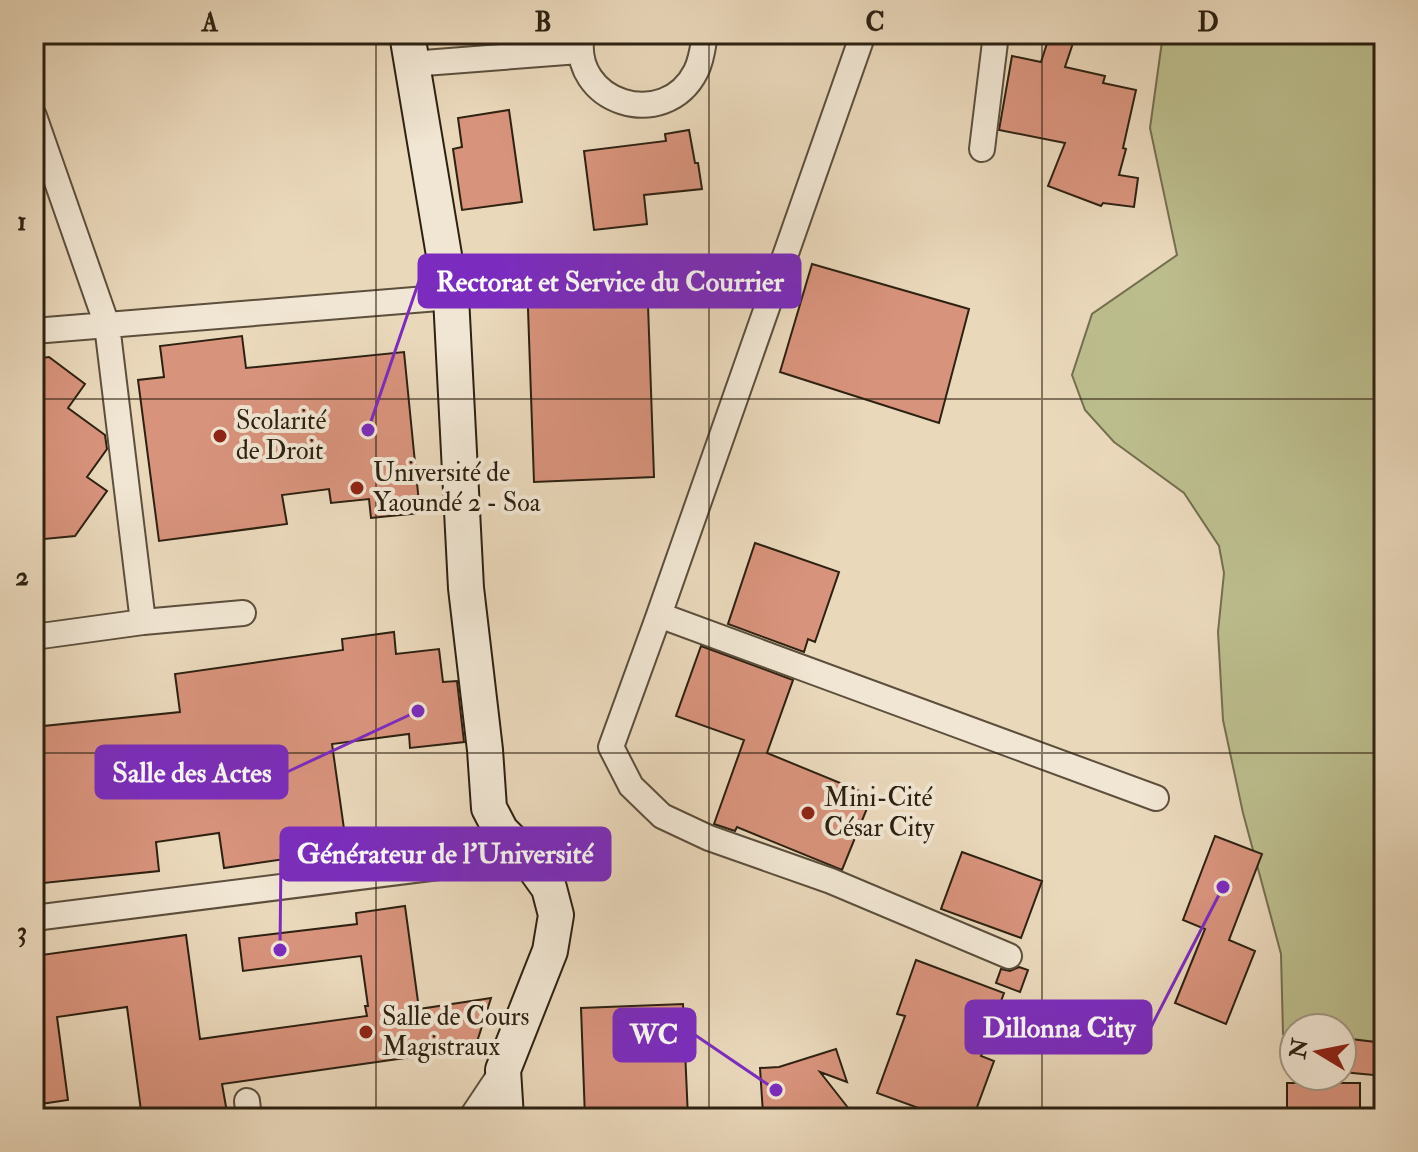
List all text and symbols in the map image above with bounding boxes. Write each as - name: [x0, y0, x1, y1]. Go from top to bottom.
- text: A: [201, 7, 219, 39]
- text: B: [534, 7, 552, 39]
- text: C: [865, 7, 885, 39]
- text: D: [1197, 7, 1219, 39]
- text: 1: [17, 206, 27, 238]
- callout: Rectorat et Service du Courrier: [419, 255, 800, 307]
- text: Rectorat et Service du Courrier: [436, 265, 785, 300]
- place label: Scolarité de Droit: [236, 405, 326, 467]
- marker: Scolarité de Droit: [211, 427, 229, 445]
- place label: Université de Yaoundé 2 - Soa: [373, 457, 541, 519]
- marker: Université de Yaoundé 2 - Soa: [348, 479, 366, 497]
- text: 2: [15, 561, 29, 593]
- callout: Salle des Actes: [96, 746, 287, 798]
- text: Salle des Actes: [112, 756, 272, 791]
- place label: Mini-Cité César City: [824, 782, 935, 844]
- marker: Mini-Cité César City: [799, 804, 817, 822]
- callout: Générateur de l'Université: [281, 828, 610, 880]
- text: Générateur de l'Université: [297, 837, 595, 872]
- text: 3: [17, 916, 27, 948]
- place label: Salle de Cours Magistraux: [382, 1001, 530, 1063]
- callout: Dillonna City: [966, 1001, 1151, 1053]
- callout: WC: [614, 1009, 695, 1061]
- text: Dillonna City: [982, 1011, 1137, 1046]
- north arrow: [1278, 1012, 1358, 1092]
- text: WC: [629, 1018, 678, 1053]
- marker: Salle de Cours Magistraux: [357, 1023, 375, 1041]
- text: N: [1284, 1036, 1315, 1062]

